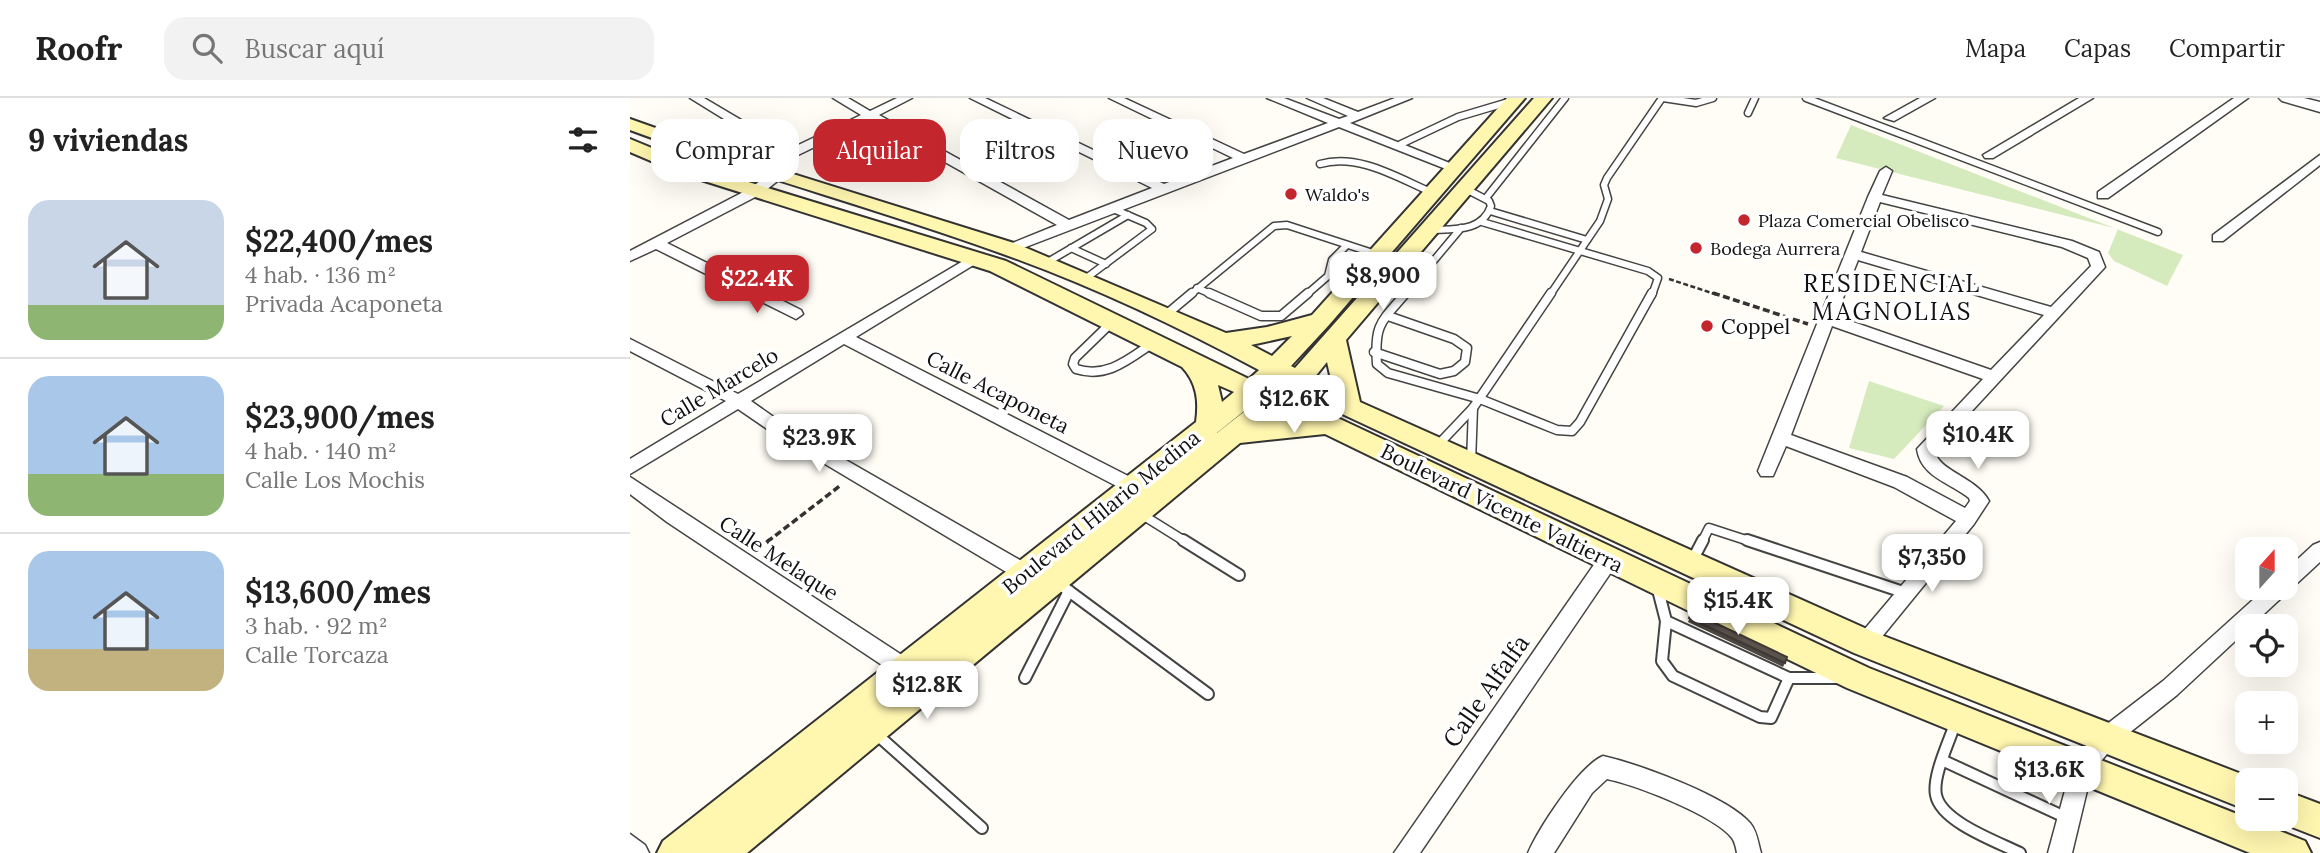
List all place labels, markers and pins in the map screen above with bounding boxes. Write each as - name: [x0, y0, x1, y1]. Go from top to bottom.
- place label: Waldo's: [1305, 183, 1370, 206]
- marker: Waldo's: [1283, 186, 1299, 202]
- place label: Plaza Comercial Obelisco: [1758, 209, 1969, 232]
- marker: Plaza Comercial Obelisco: [1736, 212, 1752, 228]
- place label: Bodega Aurrera: [1710, 237, 1840, 260]
- marker: Bodega Aurrera: [1688, 240, 1704, 256]
- pin: $8,900: [1326, 252, 1440, 312]
- pin: $22.4K: [700, 256, 814, 315]
- place label: Coppel: [1721, 313, 1790, 340]
- marker: Coppel: [1699, 318, 1715, 334]
- pin: $12.6K: [1237, 376, 1351, 435]
- pin: $10.4K: [1921, 412, 2035, 471]
- pin: $23.9K: [762, 414, 876, 474]
- pin: $7,350: [1875, 534, 1989, 594]
- pin: $15.4K: [1681, 578, 1795, 637]
- pin: $12.8K: [870, 662, 984, 721]
- pin: $13.6K: [1992, 746, 2106, 806]

